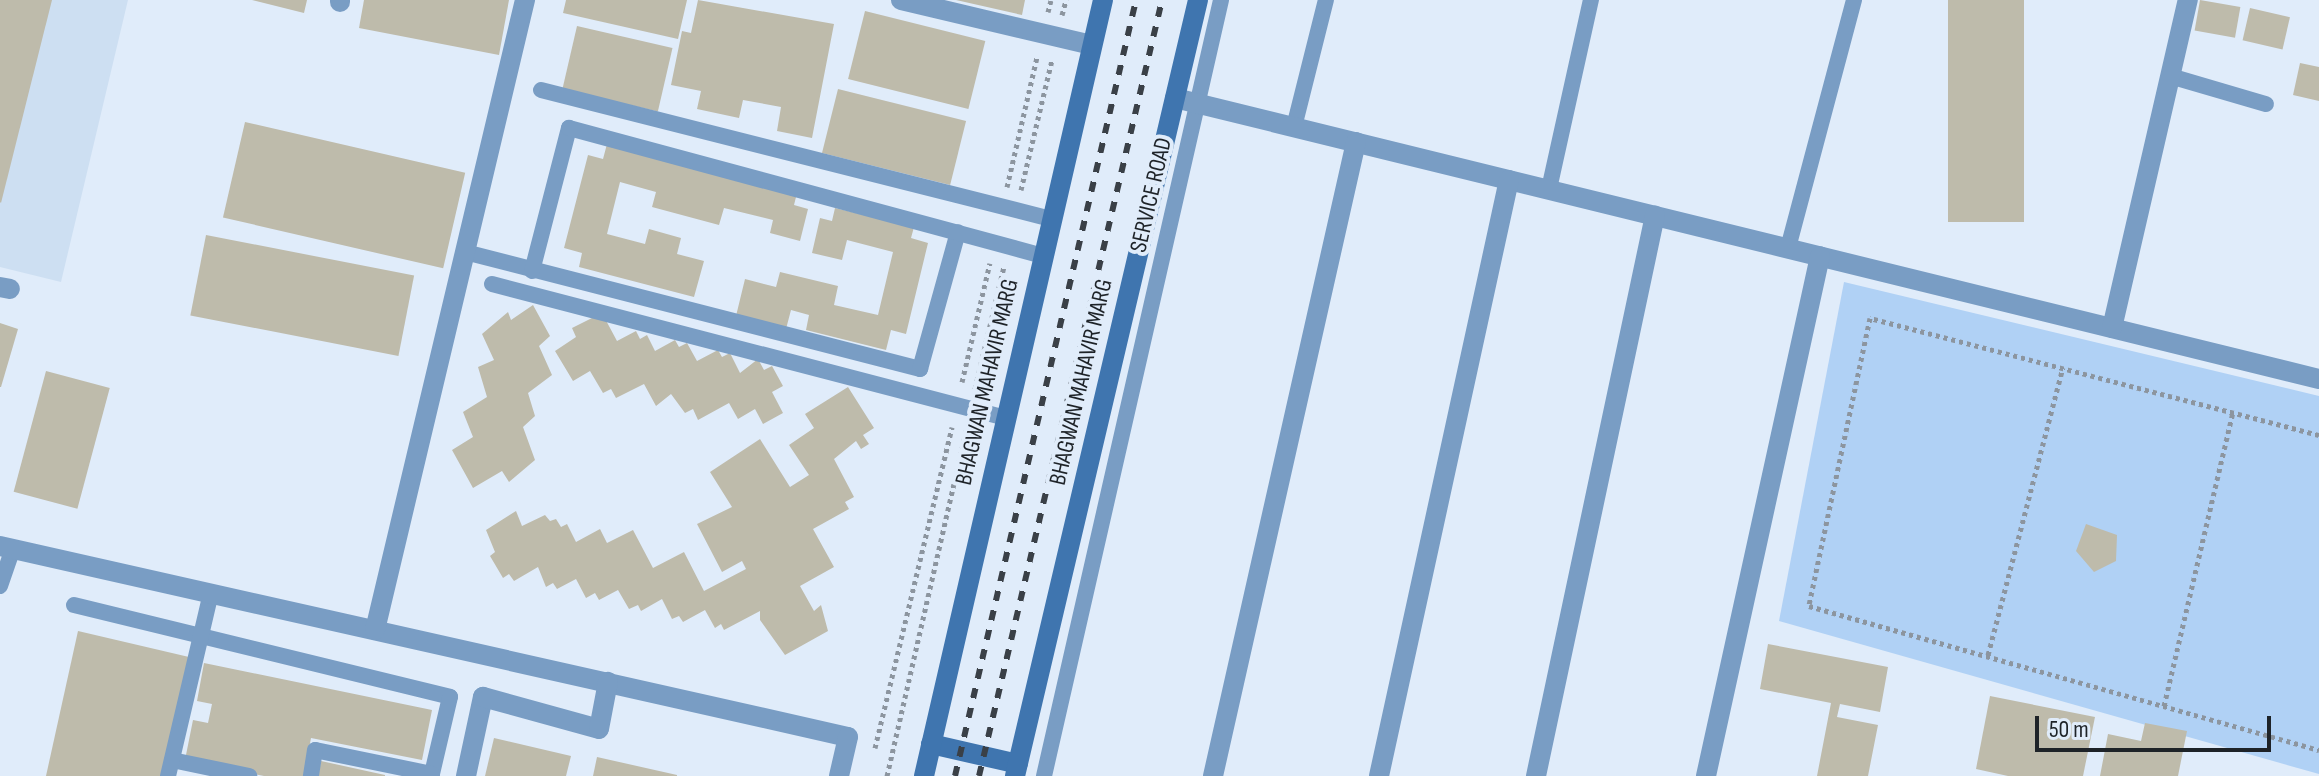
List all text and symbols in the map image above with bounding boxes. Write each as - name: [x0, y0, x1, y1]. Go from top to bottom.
- street label: SERVICE ROAD: [1124, 135, 1178, 255]
- street label: BHAGWAN MAHAVIR MARG: [949, 276, 1025, 488]
- street label: BHAGWAN MAHAVIR MARG: [1043, 276, 1119, 488]
- scale bar: [2039, 700, 2275, 750]
- text: 50 m: [2049, 715, 2089, 744]

